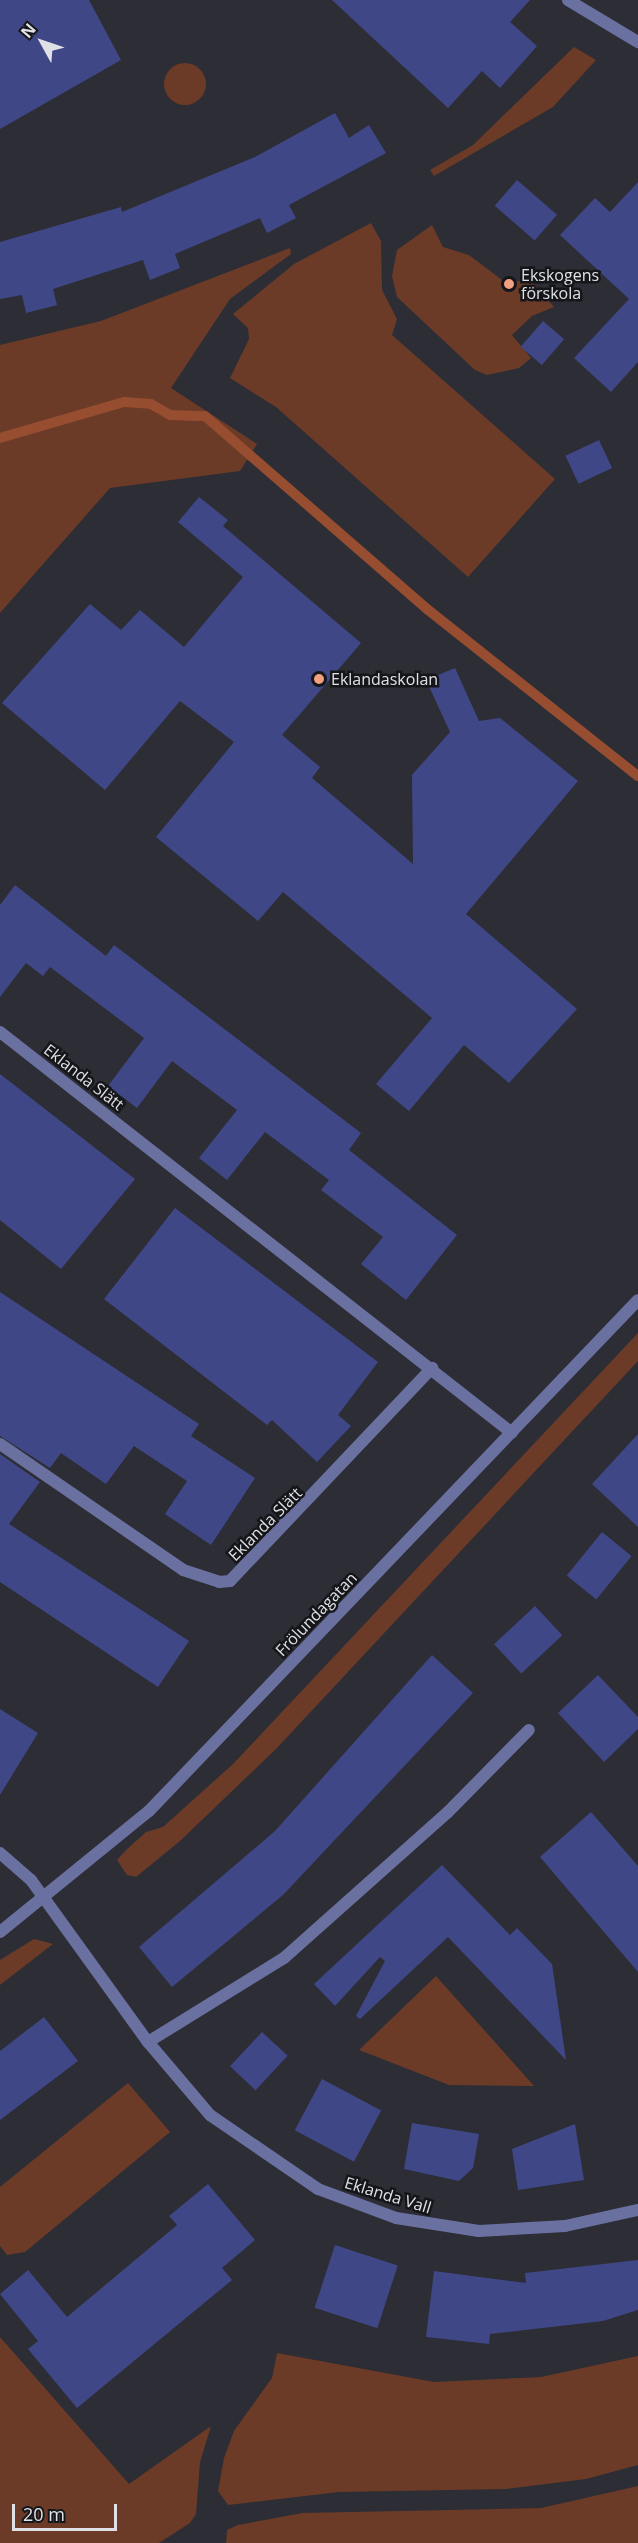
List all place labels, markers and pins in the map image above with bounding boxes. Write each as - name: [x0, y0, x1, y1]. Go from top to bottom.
- place label: Ekskogens förskola: [521, 265, 599, 303]
- marker: Ekskogens förskola: [502, 277, 516, 291]
- place label: Eklandaskolan: [331, 669, 438, 689]
- marker: Eklandaskolan: [312, 672, 326, 686]

